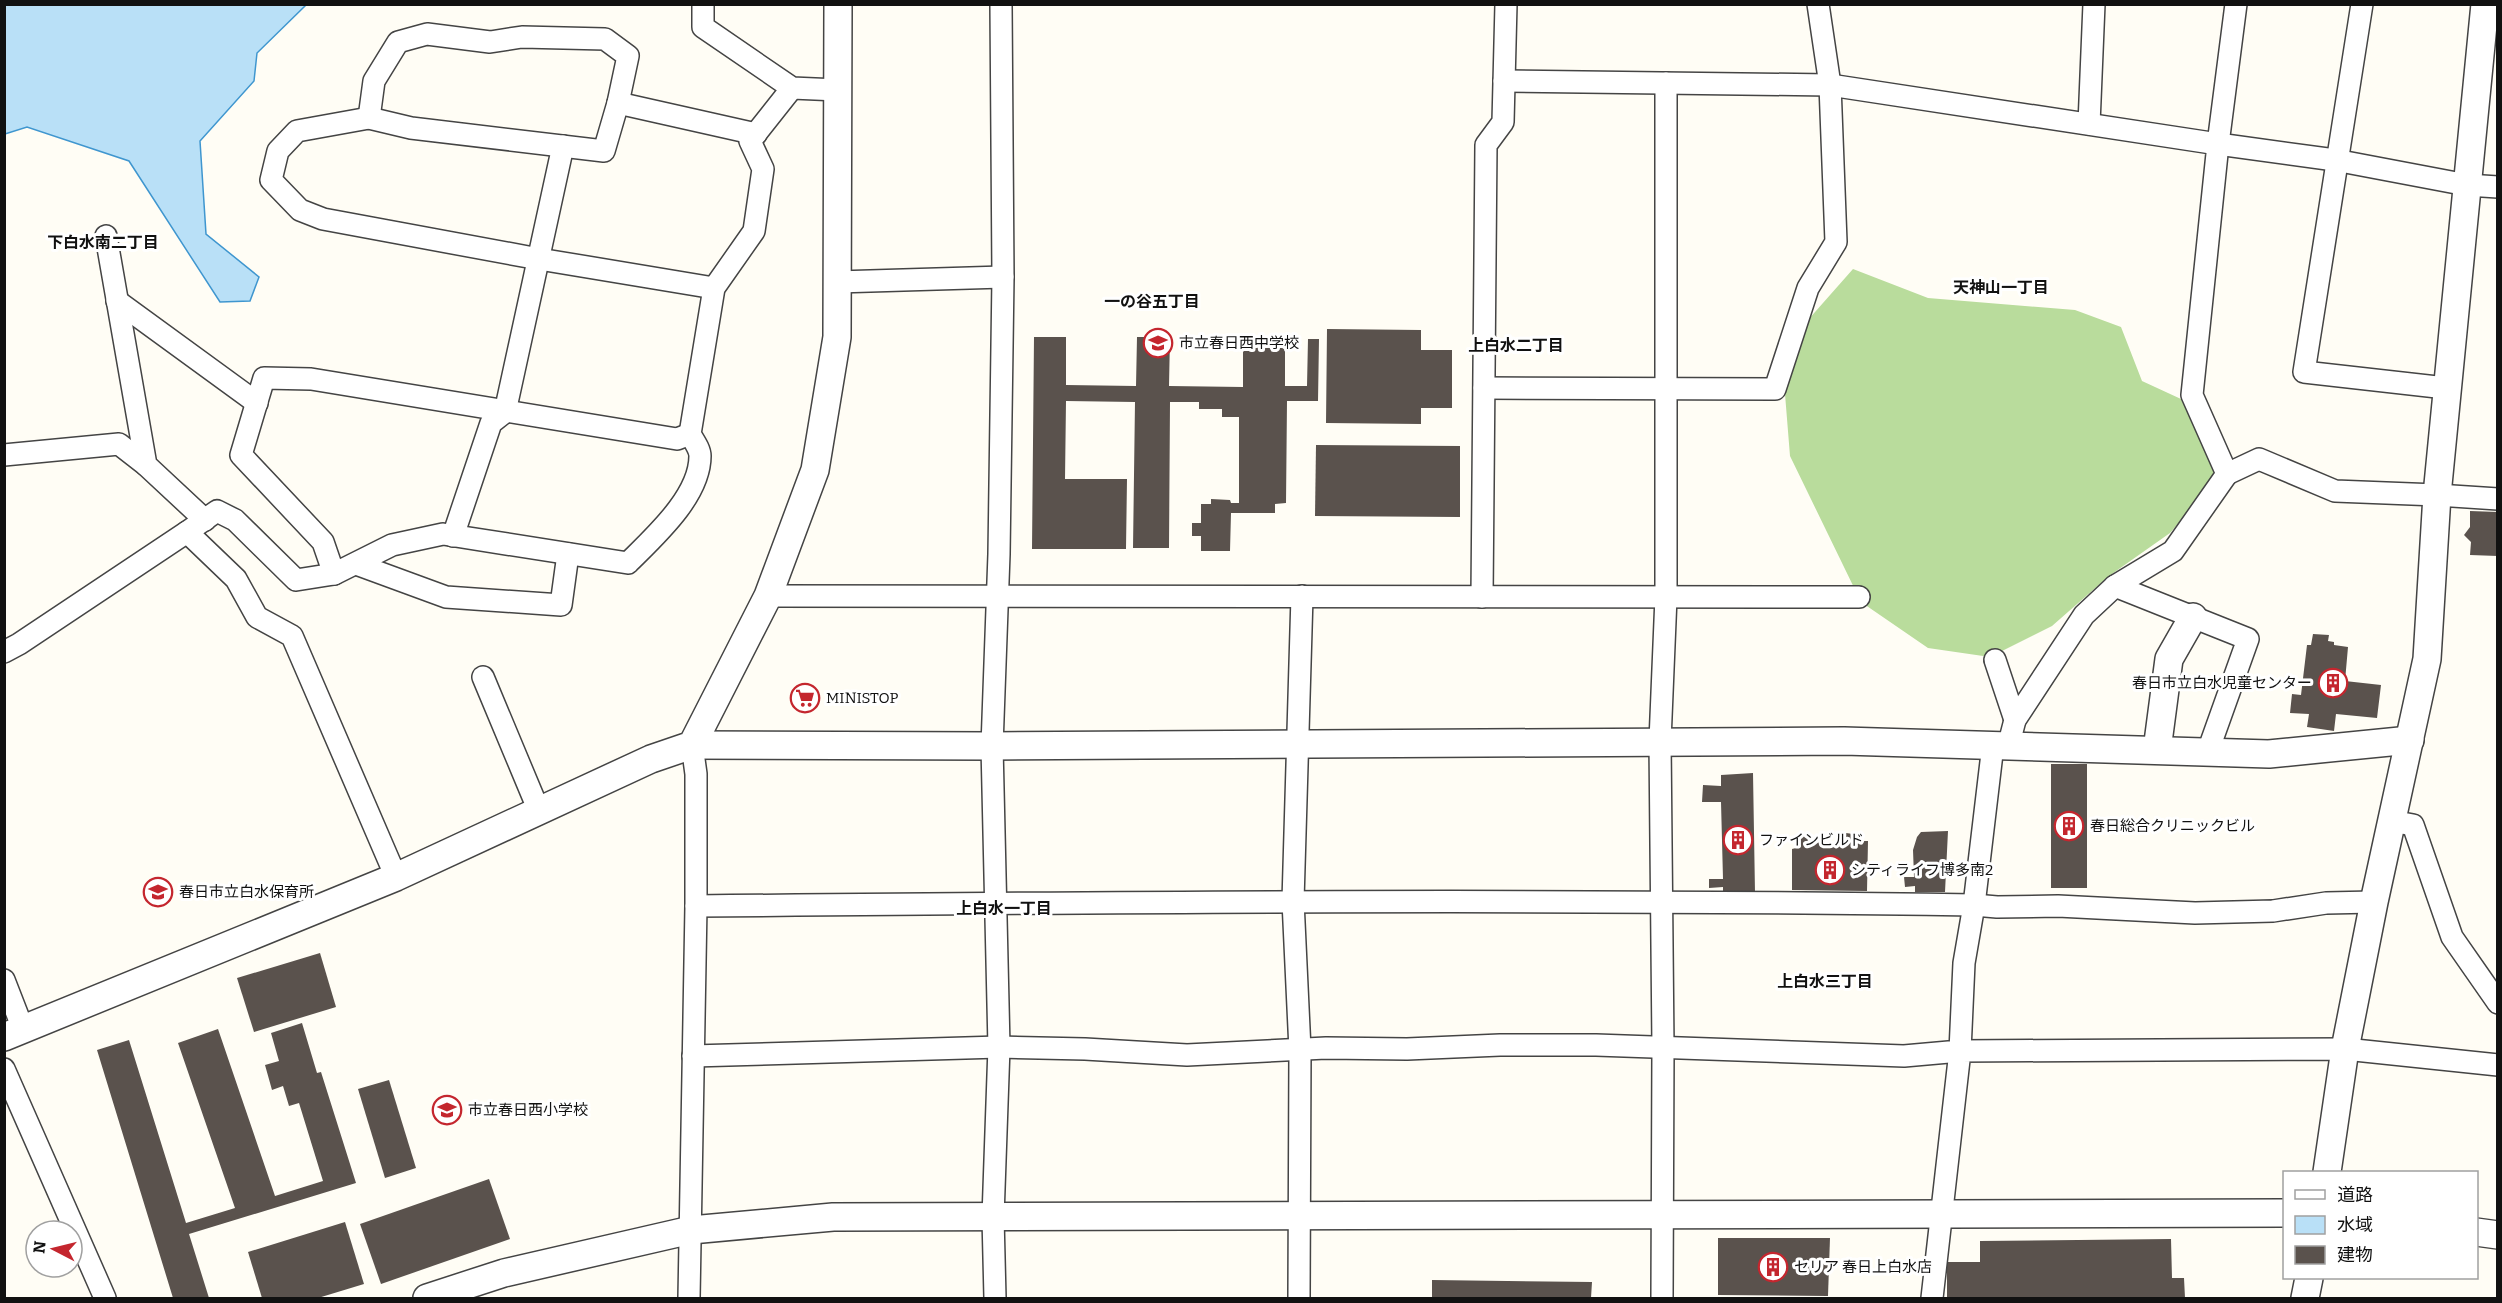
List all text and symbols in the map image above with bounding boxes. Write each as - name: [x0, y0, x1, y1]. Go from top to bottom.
- district label: 下白水南二丁目: [47, 233, 159, 252]
- district label: 天神山一丁目: [1953, 278, 2049, 297]
- district label: 一の谷五丁目: [1104, 292, 1200, 311]
- school or university icon: 市立春日西中学校: [1142, 327, 1174, 359]
- place label: 市立春日西中学校: [1179, 334, 1299, 352]
- district label: 上白水二丁目: [1468, 336, 1564, 355]
- building icon: 春日市立白水児童センター: [2317, 667, 2349, 699]
- place label: 春日市立白水児童センター: [2132, 674, 2312, 692]
- supermarket icon: MINISTOP: [789, 682, 821, 714]
- place label: MINISTOP: [826, 689, 899, 707]
- building icon: 春日総合クリニックビル: [2053, 810, 2085, 842]
- place label: 春日総合クリニックビル: [2090, 817, 2255, 835]
- building icon: ファインビルド: [1722, 824, 1754, 856]
- place label: ファインビルド: [1759, 831, 1864, 849]
- building icon: シティライフ博多南2: [1814, 854, 1846, 886]
- place label: シティライフ博多南2: [1851, 861, 1993, 879]
- school or university icon: 春日市立白水保育所: [142, 876, 174, 908]
- place label: 春日市立白水保育所: [179, 883, 314, 901]
- district label: 上白水一丁目: [956, 899, 1052, 918]
- district label: 上白水三丁目: [1777, 972, 1873, 991]
- school or university icon: 市立春日西小学校: [431, 1094, 463, 1126]
- place label: 市立春日西小学校: [468, 1101, 588, 1119]
- legend: [2283, 1171, 2478, 1279]
- text: 道路: [2337, 1184, 2373, 1206]
- text: 水域: [2337, 1214, 2373, 1236]
- north arrow: [24, 1219, 84, 1279]
- text: N: [29, 1240, 50, 1255]
- text: 建物: [2337, 1244, 2373, 1266]
- building icon: セリア 春日上白水店: [1757, 1251, 1789, 1283]
- place label: セリア 春日上白水店: [1794, 1258, 1932, 1276]

